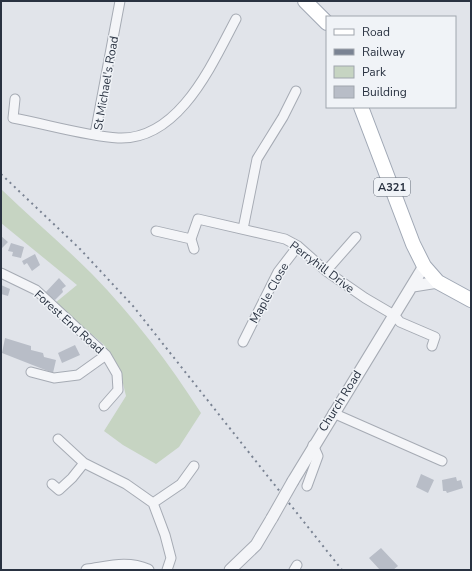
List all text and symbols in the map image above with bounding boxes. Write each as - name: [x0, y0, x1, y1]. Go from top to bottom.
- legend: [326, 16, 456, 108]
- text: Road: [362, 24, 390, 40]
- street label: St Michael's Road: [90, 35, 122, 131]
- text: Railway: [362, 44, 406, 60]
- text: Park: [362, 64, 387, 80]
- text: Building: [362, 84, 407, 100]
- road number: A321: [374, 178, 410, 196]
- street label: Perryhill Drive: [286, 237, 358, 297]
- street label: Maple Close: [246, 260, 292, 326]
- street label: Forest End Road: [31, 286, 107, 358]
- street label: Church Road: [315, 367, 365, 435]

